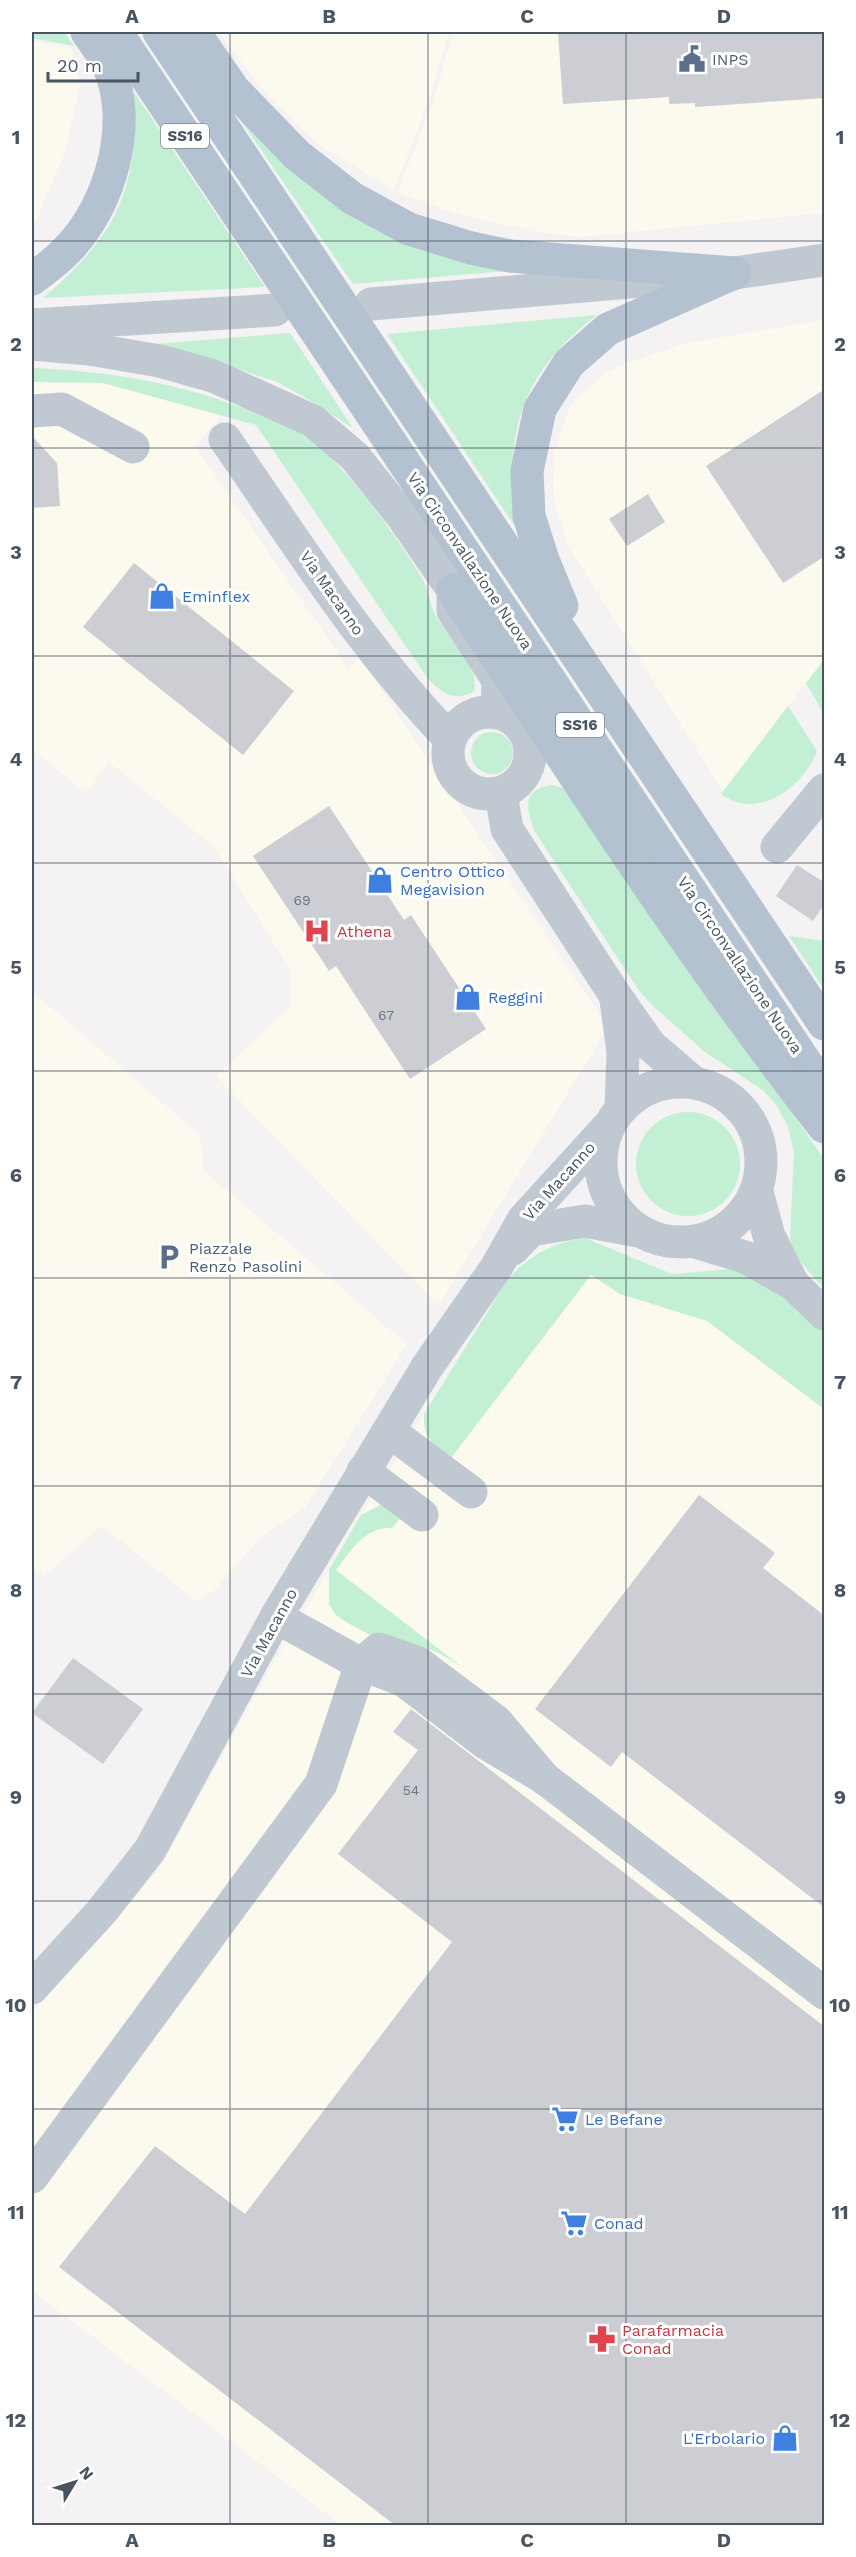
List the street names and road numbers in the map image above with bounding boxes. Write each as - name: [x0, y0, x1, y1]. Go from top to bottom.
- road number: SS16: [161, 124, 209, 148]
- street label: Via Circonvallazione Nuova: [403, 469, 537, 653]
- street label: Via Macanno: [296, 547, 368, 639]
- road number: SS16: [556, 713, 604, 737]
- street label: Via Circonvallazione Nuova: [673, 873, 807, 1057]
- street label: Via Macanno: [519, 1138, 599, 1224]
- street label: Via Macanno: [237, 1585, 301, 1681]

